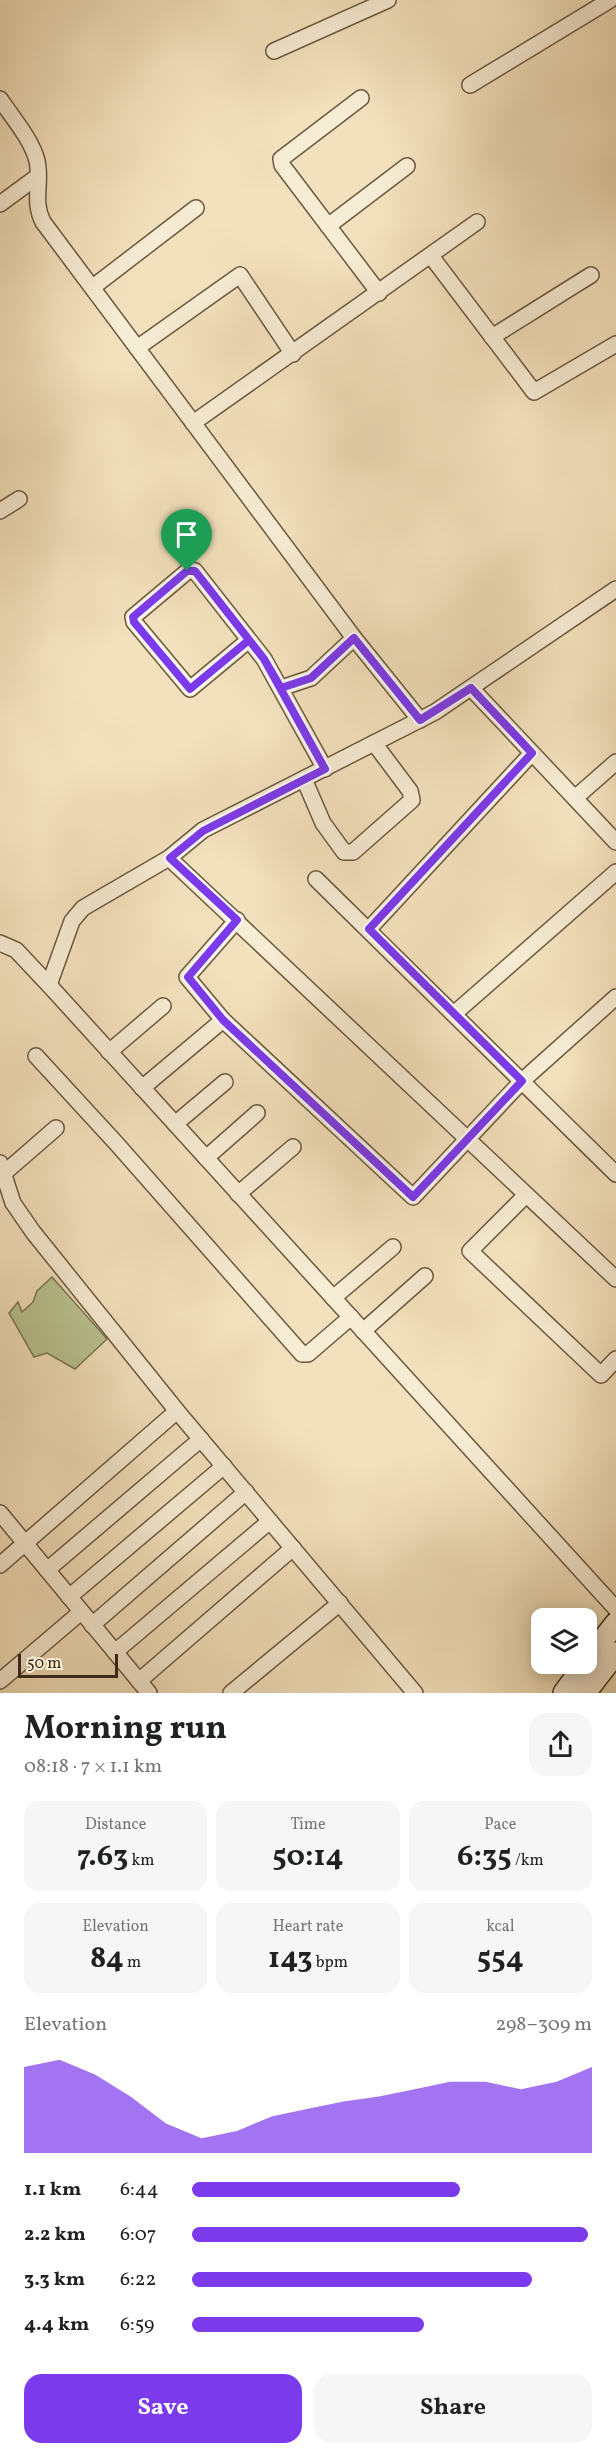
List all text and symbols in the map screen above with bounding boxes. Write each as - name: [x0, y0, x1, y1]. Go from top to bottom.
- pin: [161, 509, 212, 571]
- icon: arrive: [170, 518, 203, 551]
- map controls: [531, 1608, 597, 1674]
- button: layers: [531, 1608, 597, 1674]
- scale bar: [18, 1651, 118, 1678]
- text: 50 m: [27, 1653, 61, 1675]
- text: Morning run: [24, 1707, 227, 1753]
- button: share: [529, 1713, 592, 1776]
- text: 08:18 · 7 × 1.1 km: [24, 1753, 162, 1781]
- text: Distance: [85, 1814, 146, 1836]
- text: Time: [290, 1814, 326, 1836]
- text: Pace: [484, 1814, 516, 1836]
- text: 7.63: [77, 1836, 128, 1878]
- text: 50:14: [272, 1836, 344, 1878]
- text: 6:35: [457, 1836, 512, 1878]
- text: km: [128, 1850, 154, 1872]
- text: /km: [512, 1850, 544, 1872]
- text: Elevation: [82, 1916, 149, 1938]
- text: Heart rate: [273, 1916, 343, 1938]
- text: kcal: [486, 1916, 515, 1938]
- text: 84: [90, 1938, 124, 1980]
- text: 143: [268, 1938, 313, 1980]
- text: 554: [477, 1938, 524, 1980]
- text: m: [124, 1952, 141, 1974]
- text: bpm: [313, 1952, 348, 1974]
- text: Elevation: [24, 2011, 107, 2039]
- text: 298–309 m: [495, 2011, 592, 2039]
- text: 1.1 km: [24, 2176, 81, 2204]
- text: 6:44: [120, 2176, 159, 2204]
- text: 2.2 km: [24, 2221, 86, 2249]
- text: 6:07: [120, 2221, 157, 2249]
- text: 3.3 km: [24, 2266, 85, 2294]
- text: 6:22: [120, 2266, 156, 2294]
- text: 4.4 km: [24, 2311, 89, 2339]
- text: 6:59: [120, 2311, 154, 2339]
- button: Save: [24, 2374, 302, 2443]
- button: Share: [314, 2374, 592, 2443]

